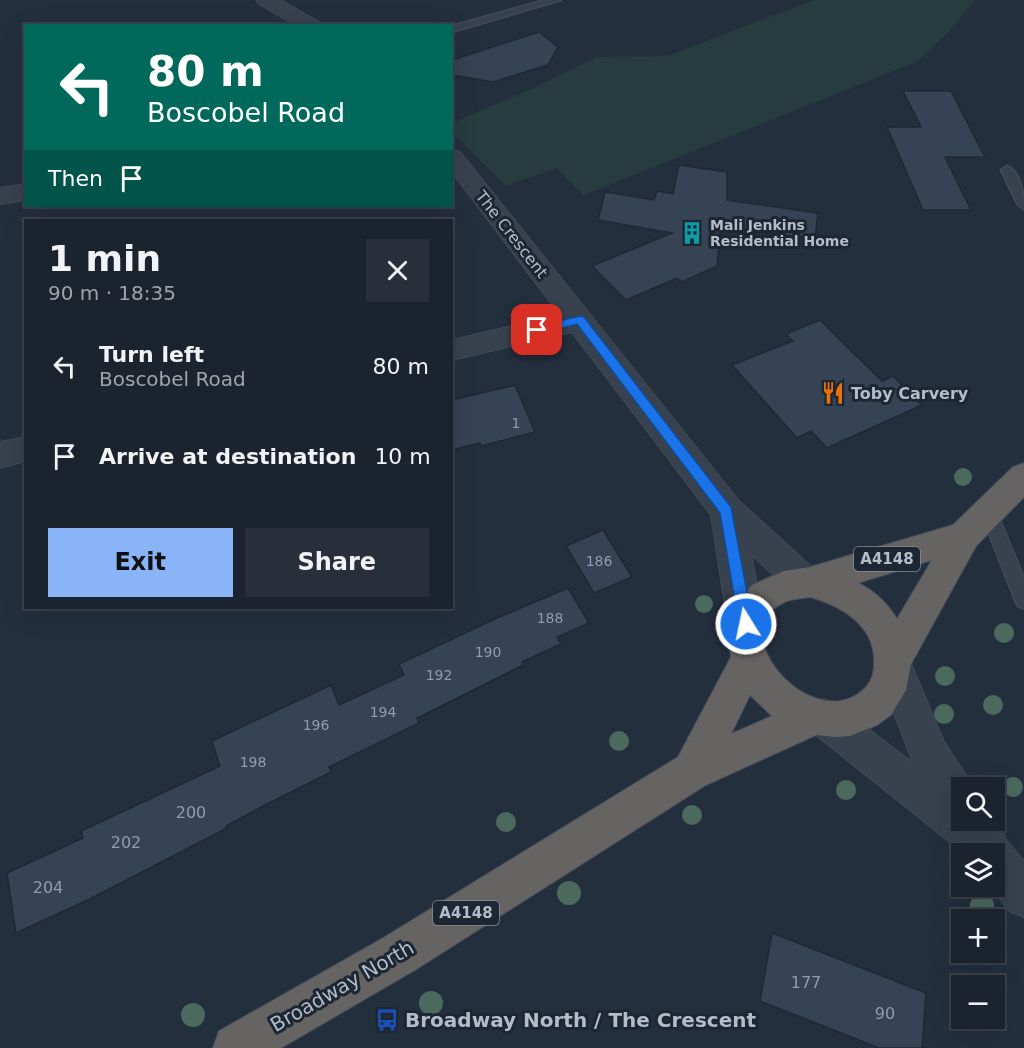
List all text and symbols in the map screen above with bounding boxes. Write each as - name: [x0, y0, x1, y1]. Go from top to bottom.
- text: 80 m: [147, 47, 264, 96]
- icon: left: [48, 48, 126, 126]
- text: Boscobel Road: [147, 97, 345, 128]
- icon: arrive: [115, 162, 148, 195]
- text: Then: [48, 166, 103, 191]
- street label: The Crescent: [471, 186, 552, 282]
- place label: Mali Jenkins Residential Home: [710, 217, 849, 249]
- building icon: Mali Jenkins Residential Home: [679, 220, 705, 246]
- text: 1 min: [48, 238, 161, 279]
- button: close: [366, 239, 429, 302]
- text: 90 m · 18:35: [48, 281, 176, 305]
- pin: [511, 304, 562, 355]
- icon: arrive: [520, 313, 553, 346]
- text: Turn left: [99, 342, 204, 367]
- icon: left: [48, 350, 81, 383]
- text: 80 m: [373, 354, 429, 379]
- text: Boscobel Road: [99, 367, 246, 391]
- restaurant icon: Toby Carvery: [820, 380, 846, 406]
- place label: Toby Carvery: [851, 384, 969, 403]
- house number: 1: [512, 415, 520, 431]
- icon: arrive: [48, 440, 81, 473]
- text: Arrive at destination: [99, 444, 356, 469]
- text: 10 m: [374, 444, 431, 469]
- button: Exit: [48, 528, 233, 597]
- button: Share: [245, 528, 429, 597]
- road number: A4148: [854, 547, 920, 571]
- house number: 186: [586, 553, 612, 569]
- position arrow: [714, 592, 778, 656]
- house number: 188: [537, 610, 563, 626]
- house number: 190: [475, 644, 501, 660]
- house number: 192: [426, 667, 452, 683]
- house number: 194: [370, 704, 396, 720]
- house number: 196: [303, 717, 329, 733]
- house number: 198: [240, 754, 266, 770]
- map controls: [951, 777, 1005, 1029]
- button: search: [951, 777, 1005, 831]
- house number: 200: [176, 803, 206, 822]
- house number: 202: [111, 833, 141, 852]
- button: layers: [951, 843, 1005, 897]
- house number: 204: [33, 878, 63, 897]
- road number: A4148: [433, 901, 499, 925]
- button: +: [951, 909, 1005, 963]
- street label: Broadway North: [266, 935, 418, 1037]
- house number: 177: [791, 973, 821, 992]
- button: −: [951, 975, 1005, 1029]
- house number: 90: [875, 1004, 895, 1023]
- bus stop icon: Broadway North / The Crescent: [374, 1007, 400, 1033]
- place label: Broadway North / The Crescent: [405, 1008, 756, 1032]

